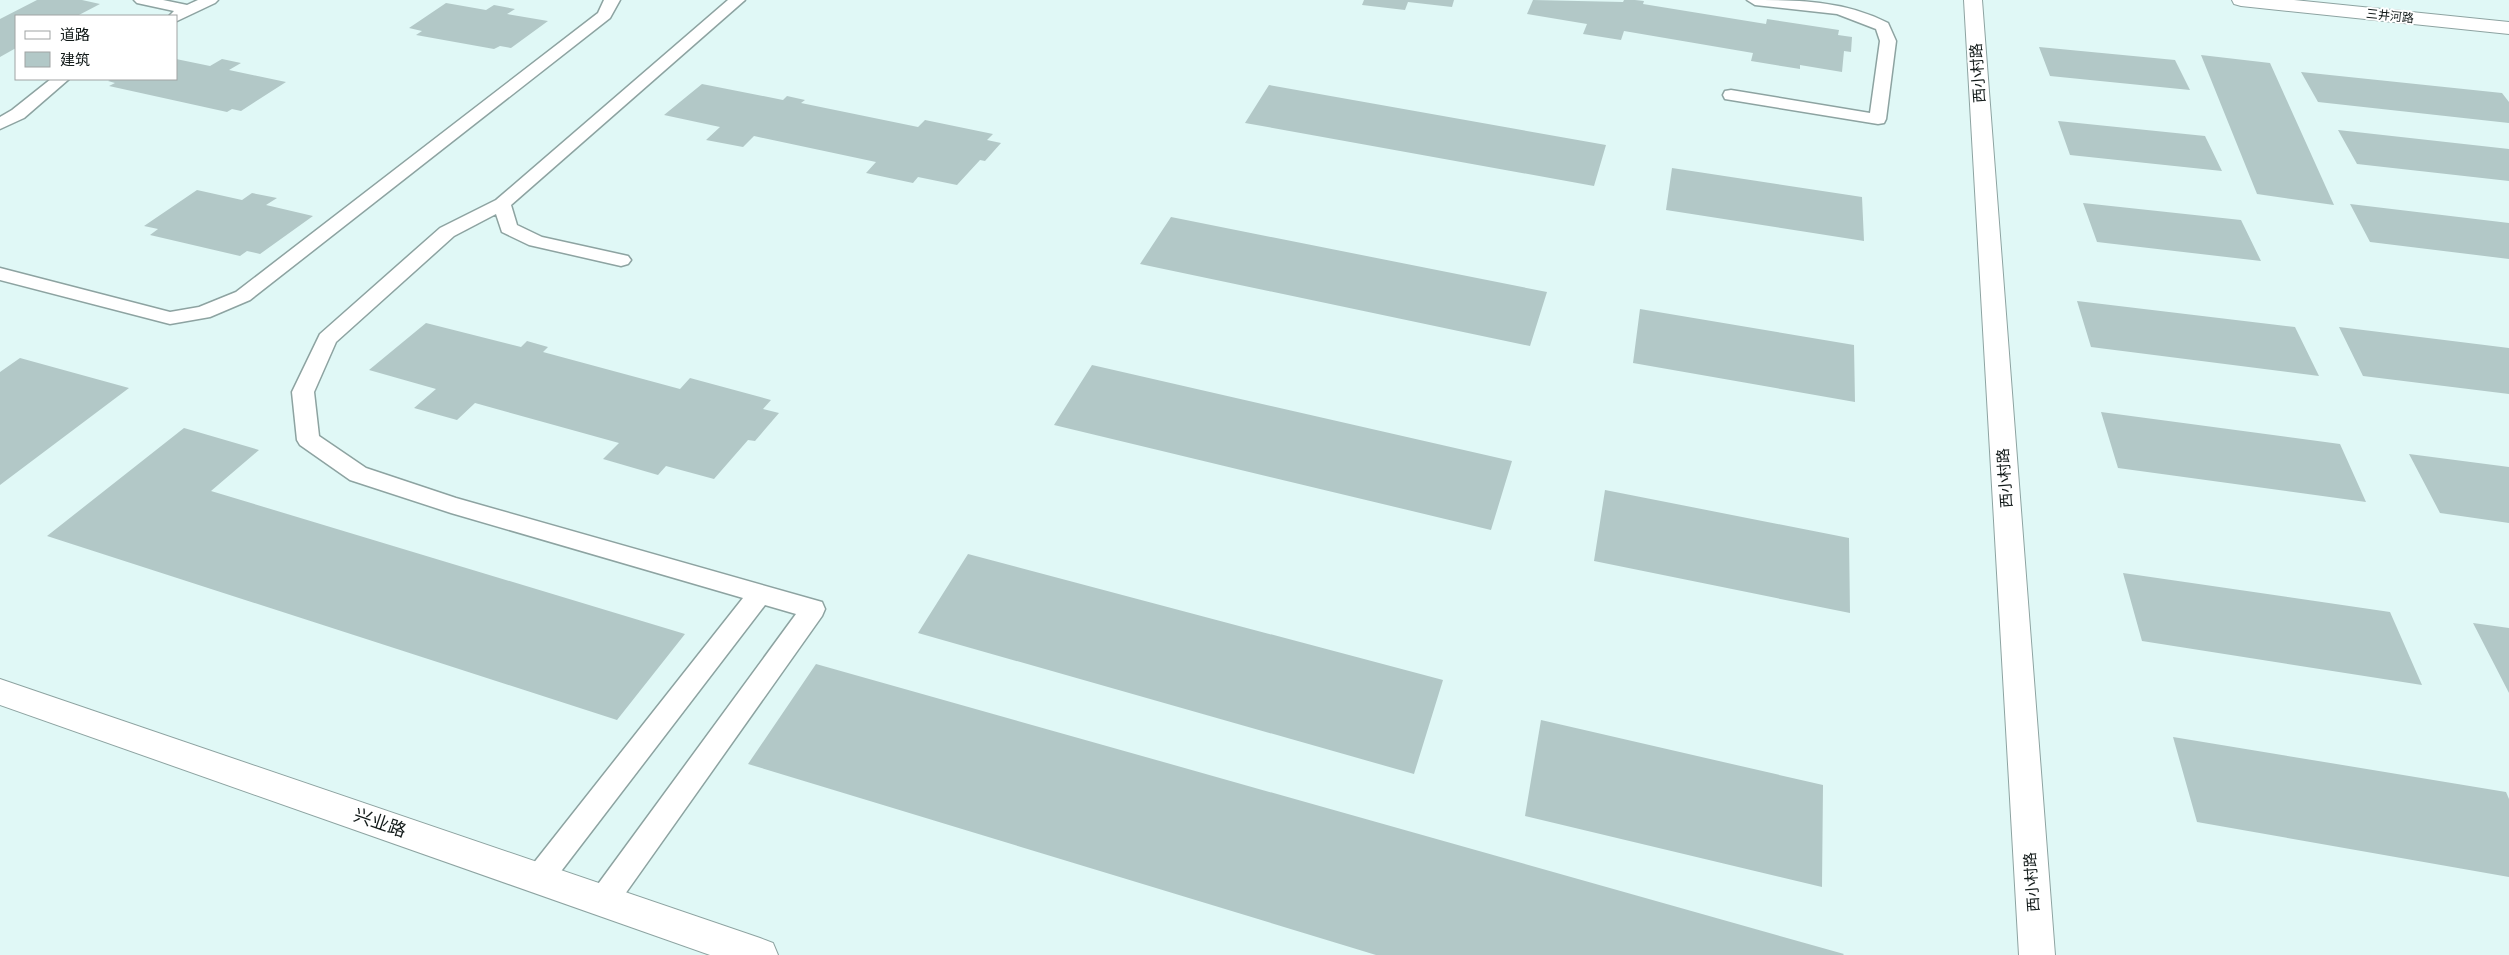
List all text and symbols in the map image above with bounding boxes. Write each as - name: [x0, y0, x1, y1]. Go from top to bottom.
- street label: 三井河路: [2365, 7, 2415, 25]
- legend: [15, 15, 178, 80]
- text: 道路: [60, 26, 90, 43]
- street label: 西小村路: [1967, 43, 1988, 104]
- text: 建筑: [60, 51, 90, 68]
- street label: 西小村路: [1994, 448, 2015, 509]
- street label: 兴业路: [351, 804, 409, 841]
- street label: 西小村路: [2021, 852, 2042, 913]

